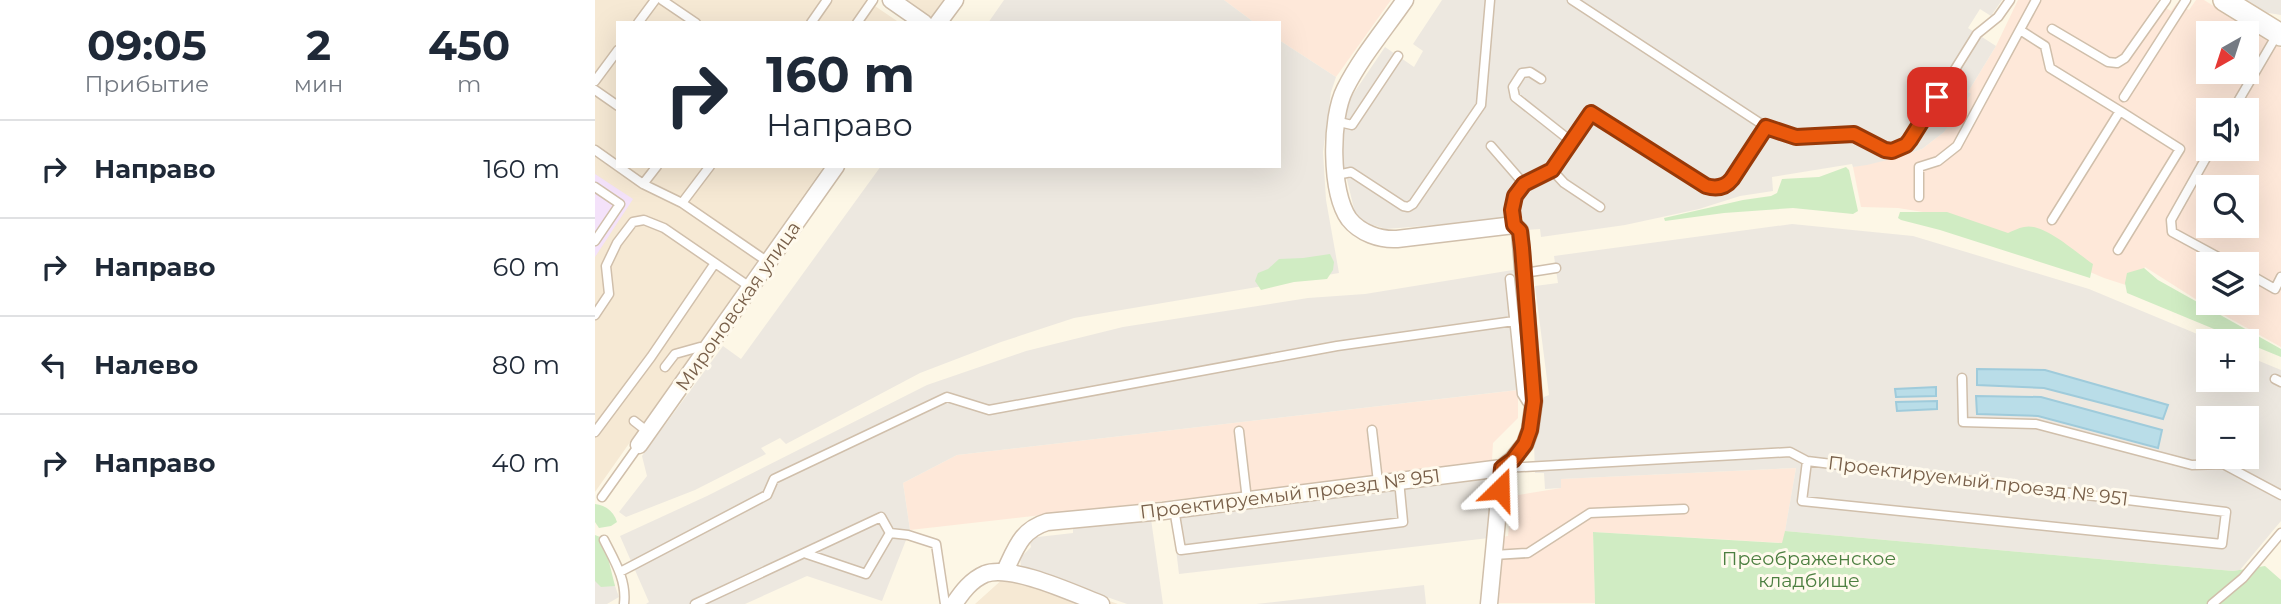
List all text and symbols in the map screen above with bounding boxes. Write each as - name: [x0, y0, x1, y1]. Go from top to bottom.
- text: 09:05: [87, 19, 207, 71]
- text: 2: [306, 19, 331, 71]
- text: 450: [428, 19, 510, 71]
- north arrow: [2196, 21, 2259, 84]
- map controls: [2196, 21, 2259, 469]
- text: 160 m: [766, 45, 915, 104]
- icon: right: [651, 49, 742, 140]
- pin: [1907, 67, 1967, 127]
- text: Прибытие: [85, 70, 209, 98]
- text: мин: [294, 70, 343, 98]
- text: m: [457, 70, 481, 98]
- icon: arrive: [1918, 78, 1956, 116]
- button: sound: [2196, 98, 2259, 161]
- text: Направо: [766, 105, 913, 144]
- icon: right: [35, 150, 73, 188]
- text: Направо: [94, 153, 215, 185]
- text: 160 m: [483, 153, 560, 185]
- button: search: [2196, 175, 2259, 238]
- street label: Мироновская улица: [671, 217, 805, 395]
- icon: right: [35, 248, 73, 286]
- text: Направо: [94, 251, 215, 283]
- text: 60 m: [493, 251, 560, 283]
- button: layers: [2196, 252, 2259, 315]
- button: +: [2196, 329, 2259, 392]
- icon: left: [35, 346, 73, 384]
- text: Налево: [94, 349, 198, 381]
- text: 80 m: [492, 349, 560, 381]
- button: −: [2196, 406, 2259, 469]
- icon: right: [35, 444, 73, 482]
- text: Направо: [94, 447, 215, 479]
- text: 40 m: [491, 447, 560, 479]
- street label: Проектируемый проезд № 951: [1827, 451, 2129, 511]
- position arrow: [1463, 452, 1537, 526]
- street label: Проектируемый проезд № 951: [1139, 464, 1441, 524]
- park label: Преображенское кладбище: [1722, 547, 1896, 592]

